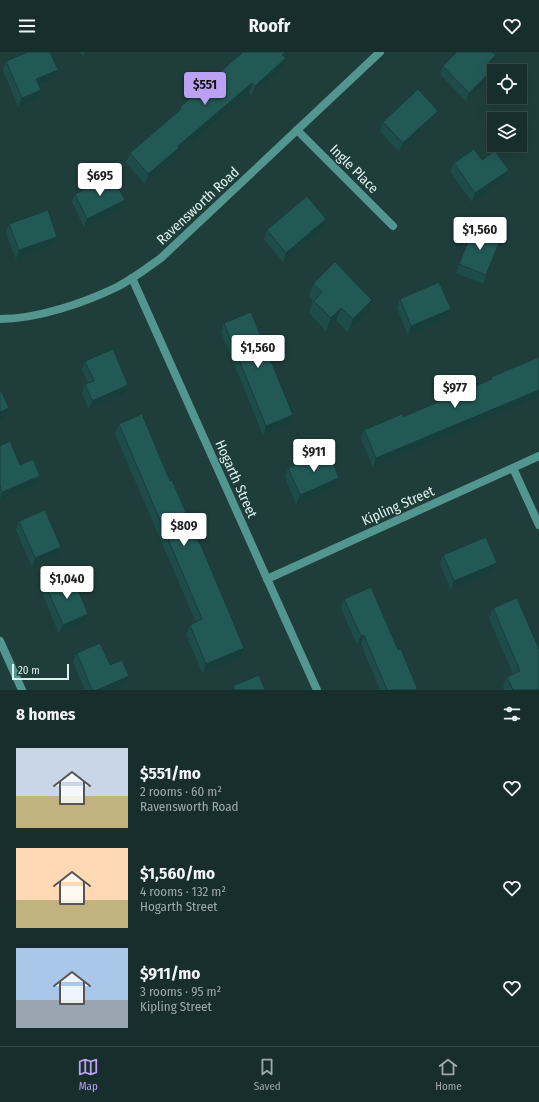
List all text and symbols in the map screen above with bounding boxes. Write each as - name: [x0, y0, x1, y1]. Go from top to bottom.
- icon: menu: [16, 15, 38, 37]
- text: Roofr: [249, 15, 290, 37]
- icon: heart: [501, 15, 523, 37]
- map controls: [487, 64, 527, 152]
- button: locate: [487, 64, 527, 104]
- pin: $551: [181, 72, 229, 106]
- text: $551: [193, 77, 217, 92]
- button: layers: [487, 112, 527, 152]
- street label: Ingle Place: [326, 141, 382, 197]
- pin: $695: [76, 163, 124, 197]
- street label: Ravensworth Road: [153, 164, 243, 248]
- text: $695: [87, 168, 113, 183]
- pin: $1,560: [447, 217, 513, 251]
- text: $1,560: [463, 222, 497, 237]
- pin: $1,560: [225, 335, 291, 369]
- text: $1,560: [241, 340, 275, 355]
- pin: $977: [431, 375, 479, 409]
- text: $977: [443, 380, 467, 395]
- street label: Hogarth Street: [211, 437, 261, 521]
- pin: $911: [290, 439, 338, 473]
- text: $911: [302, 444, 326, 459]
- street label: Kipling Street: [359, 482, 437, 529]
- pin: $809: [160, 513, 208, 547]
- text: $809: [170, 518, 198, 533]
- pin: $1,040: [34, 566, 100, 600]
- text: $1,040: [49, 571, 85, 586]
- scale bar: [12, 662, 69, 681]
- text: 20 m: [18, 664, 40, 677]
- icon: filters: [501, 703, 523, 725]
- text: 8 homes: [16, 704, 76, 725]
- text: $551/mo: [140, 763, 201, 784]
- icon: home: [48, 764, 96, 812]
- icon: heart: [501, 777, 523, 799]
- text: 2 rooms · 60 m²: [140, 784, 222, 799]
- text: Ravensworth Road: [140, 799, 239, 814]
- text: $1,560/mo: [140, 863, 215, 884]
- icon: home: [48, 864, 96, 912]
- icon: heart: [501, 877, 523, 899]
- text: 4 rooms · 132 m²: [140, 884, 226, 899]
- text: Hogarth Street: [140, 899, 218, 914]
- text: $911/mo: [140, 963, 200, 984]
- icon: home: [48, 964, 96, 1012]
- icon: heart: [501, 977, 523, 999]
- text: 3 rooms · 95 m²: [140, 984, 221, 999]
- text: Kipling Street: [140, 999, 212, 1014]
- tab: Map: [77, 1056, 99, 1093]
- tab: Saved: [254, 1056, 281, 1093]
- tab: Home: [435, 1056, 462, 1093]

